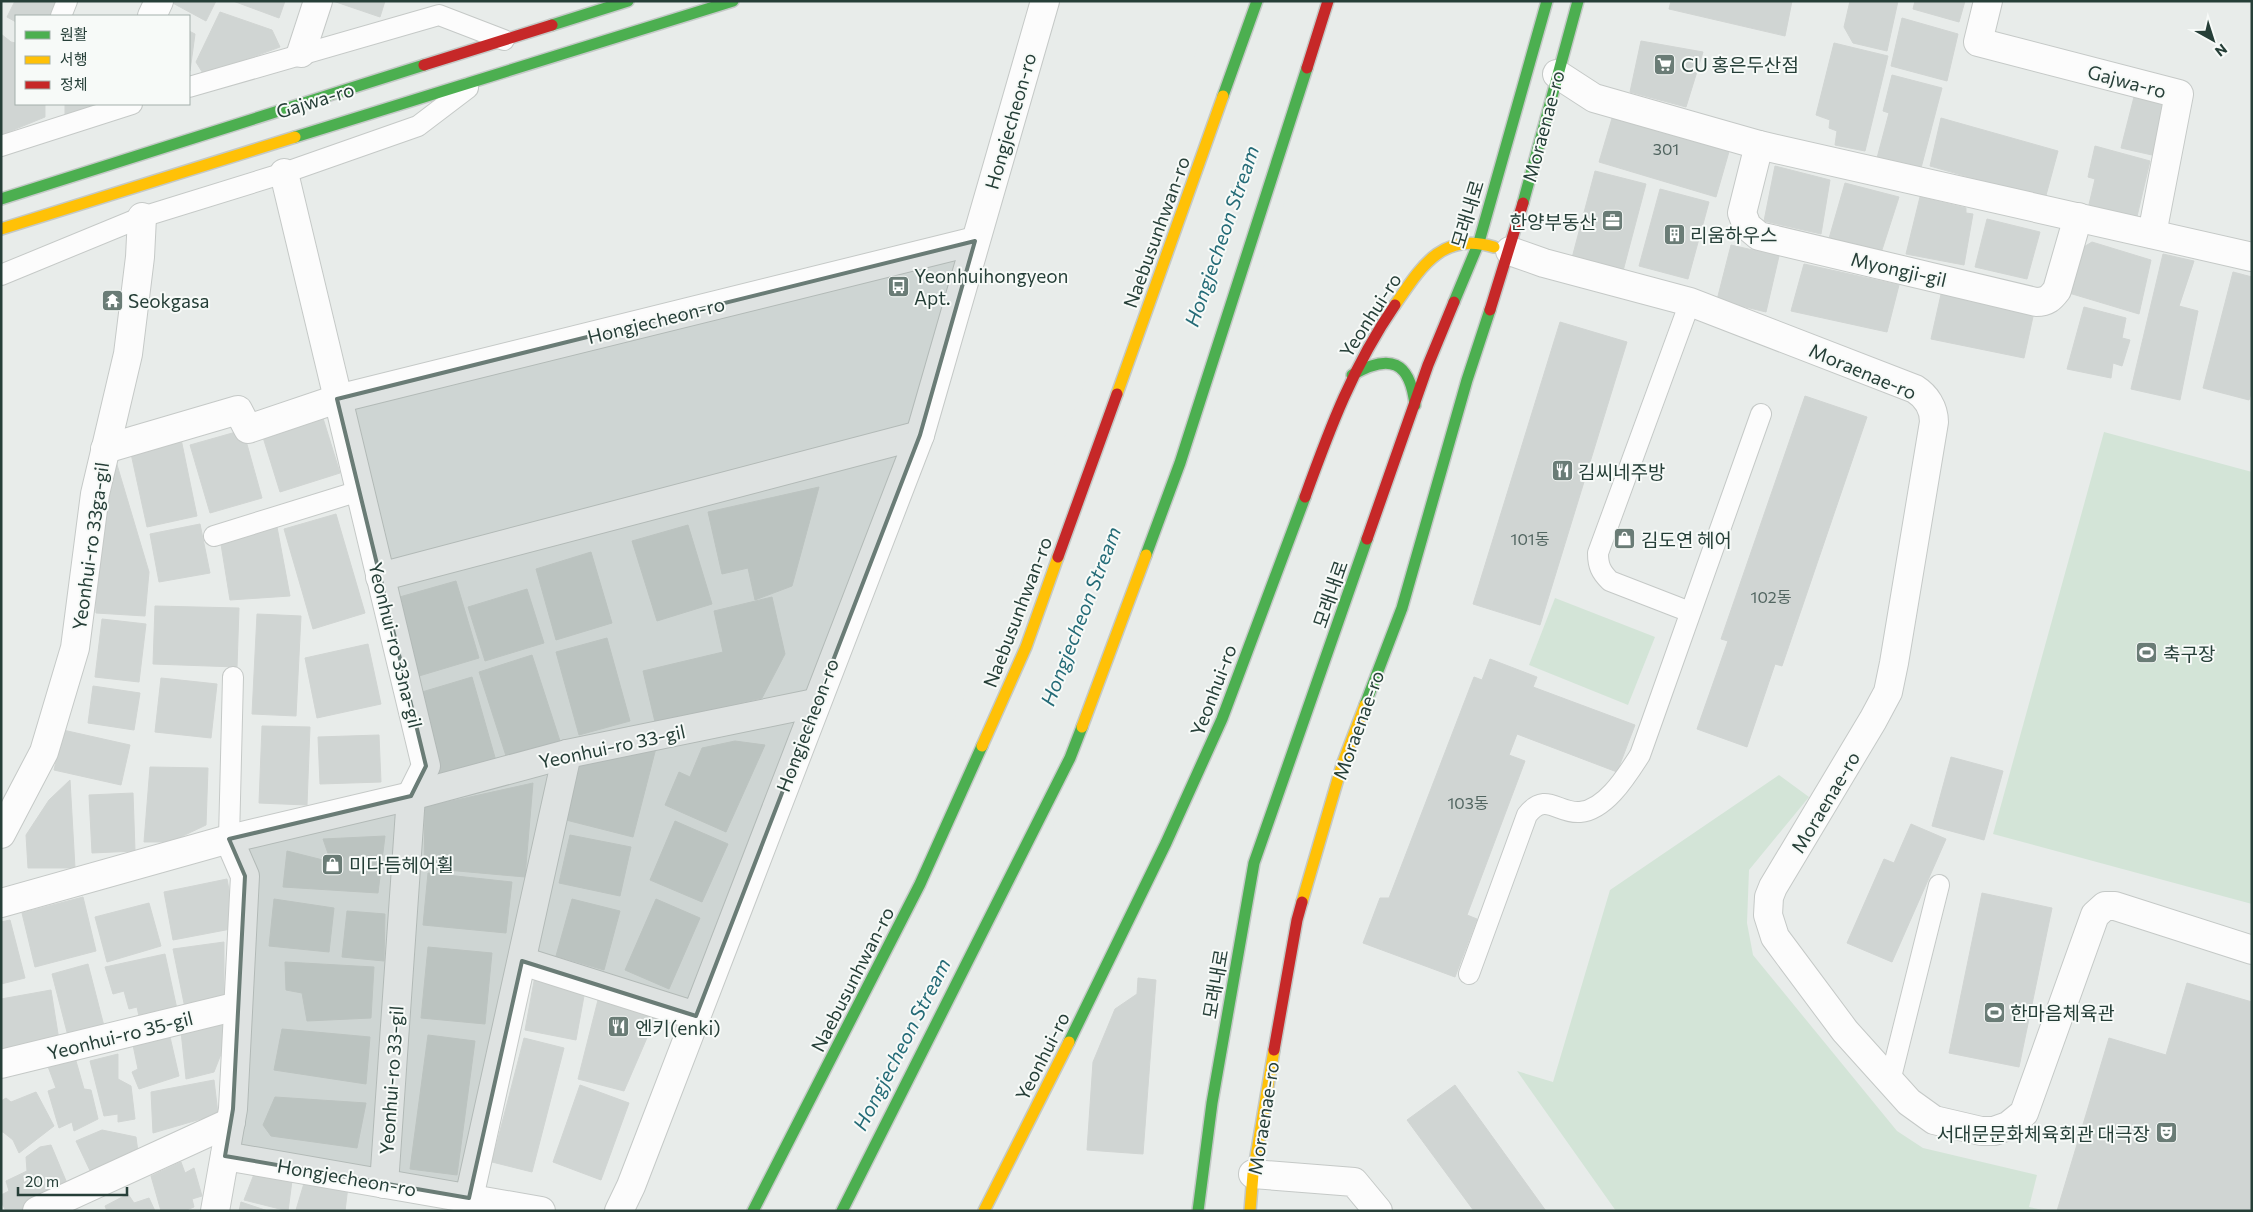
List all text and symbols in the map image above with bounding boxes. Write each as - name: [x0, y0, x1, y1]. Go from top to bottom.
- legend: [15, 15, 190, 105]
- north arrow: [2188, 15, 2238, 65]
- text: 원활: [60, 25, 88, 43]
- text: N: [2212, 41, 2231, 60]
- text: 서행: [60, 50, 88, 68]
- street label: Hongjecheon-ro: [980, 50, 1040, 192]
- supermarket icon: CU 홍은두산점: [1653, 52, 1677, 76]
- place label: CU 홍은두산점: [1681, 53, 1799, 76]
- street label: Gajwa-ro: [2085, 59, 2169, 103]
- street label: Moraenae-ro: [1517, 68, 1569, 184]
- text: 정체: [60, 75, 88, 93]
- street label: Gajwa-ro: [273, 77, 357, 123]
- house number: 301: [1653, 139, 1679, 158]
- water label: Hongjecheon Stream: [1179, 142, 1263, 330]
- street label: Naebusunhwan-ro: [1118, 153, 1194, 311]
- street label: 모래내로: [1446, 177, 1488, 251]
- office icon: 한양부동산: [1601, 209, 1625, 233]
- place label: 한양부동산: [1510, 210, 1597, 233]
- building icon: 리움하우스: [1662, 222, 1686, 246]
- place label: 리움하우스: [1690, 223, 1777, 246]
- street label: Myongji-gil: [1849, 247, 1949, 291]
- place label: Yeonhuihongyeon Apt.: [914, 264, 1068, 309]
- street label: Yeonhui-ro: [1334, 269, 1406, 361]
- bus stop icon: Yeonhuihongyeon Apt.: [886, 274, 910, 298]
- temple icon: Seokgasa: [100, 288, 124, 312]
- place label: Seokgasa: [128, 289, 210, 312]
- street label: Hongjecheon-ro: [585, 292, 727, 348]
- street label: Moraenae-ro: [1806, 338, 1920, 404]
- restaurant icon: 김씨네주방: [1550, 459, 1574, 483]
- place label: 김씨네주방: [1578, 460, 1665, 483]
- street label: Yeonhui-ro 33ga-gil: [67, 461, 113, 631]
- water label: Hongjecheon Stream: [1035, 523, 1125, 709]
- shop icon: 김도연 헤어: [1613, 527, 1637, 551]
- place label: 김도연 헤어: [1641, 528, 1732, 551]
- house number: 101동: [1511, 529, 1550, 548]
- street label: Naebusunhwan-ro: [978, 533, 1056, 691]
- street label: 모래내로: [1308, 557, 1352, 631]
- street label: Yeonhui-ro 33na-gil: [364, 560, 428, 730]
- house number: 102동: [1751, 587, 1792, 606]
- street label: Yeonhui-ro: [1185, 641, 1241, 739]
- sports icon: 축구장: [2135, 641, 2159, 665]
- place label: 축구장: [2163, 642, 2215, 665]
- street label: Hongjecheon-ro: [771, 655, 843, 795]
- street label: Moraenae-ro: [1328, 667, 1388, 783]
- street label: Yeonhui-ro 33-gil: [537, 719, 687, 773]
- street label: Moraenae-ro: [1786, 747, 1864, 857]
- house number: 103동: [1447, 793, 1489, 812]
- shop icon: 미다듬헤어휠: [321, 852, 345, 876]
- place label: 미다듬헤어휠: [349, 853, 454, 876]
- street label: Naebusunhwan-ro: [806, 903, 898, 1055]
- street label: 모래내로: [1198, 948, 1232, 1020]
- water label: Hongjecheon Stream: [847, 954, 955, 1134]
- sports icon: 한마음체육관: [1982, 1000, 2006, 1024]
- place label: 한마음체육관: [2010, 1001, 2115, 1024]
- street label: Yeonhui-ro 33-gil: [374, 1005, 408, 1155]
- street label: Yeonhui-ro 35-gil: [45, 1006, 195, 1064]
- street label: Yeonhui-ro: [1010, 1008, 1074, 1104]
- restaurant icon: 엔키(enki): [607, 1015, 631, 1039]
- place label: 엔키(enki): [635, 1016, 721, 1039]
- street label: Moraenae-ro: [1243, 1060, 1283, 1176]
- theatre icon: 서대문문화체육회관 대극장: [2154, 1121, 2178, 1145]
- place label: 서대문문화체육회관 대극장: [1937, 1122, 2150, 1145]
- street label: Hongjecheon-ro: [276, 1153, 418, 1201]
- scale bar: [18, 1164, 126, 1196]
- text: 20 m: [25, 1172, 59, 1190]

